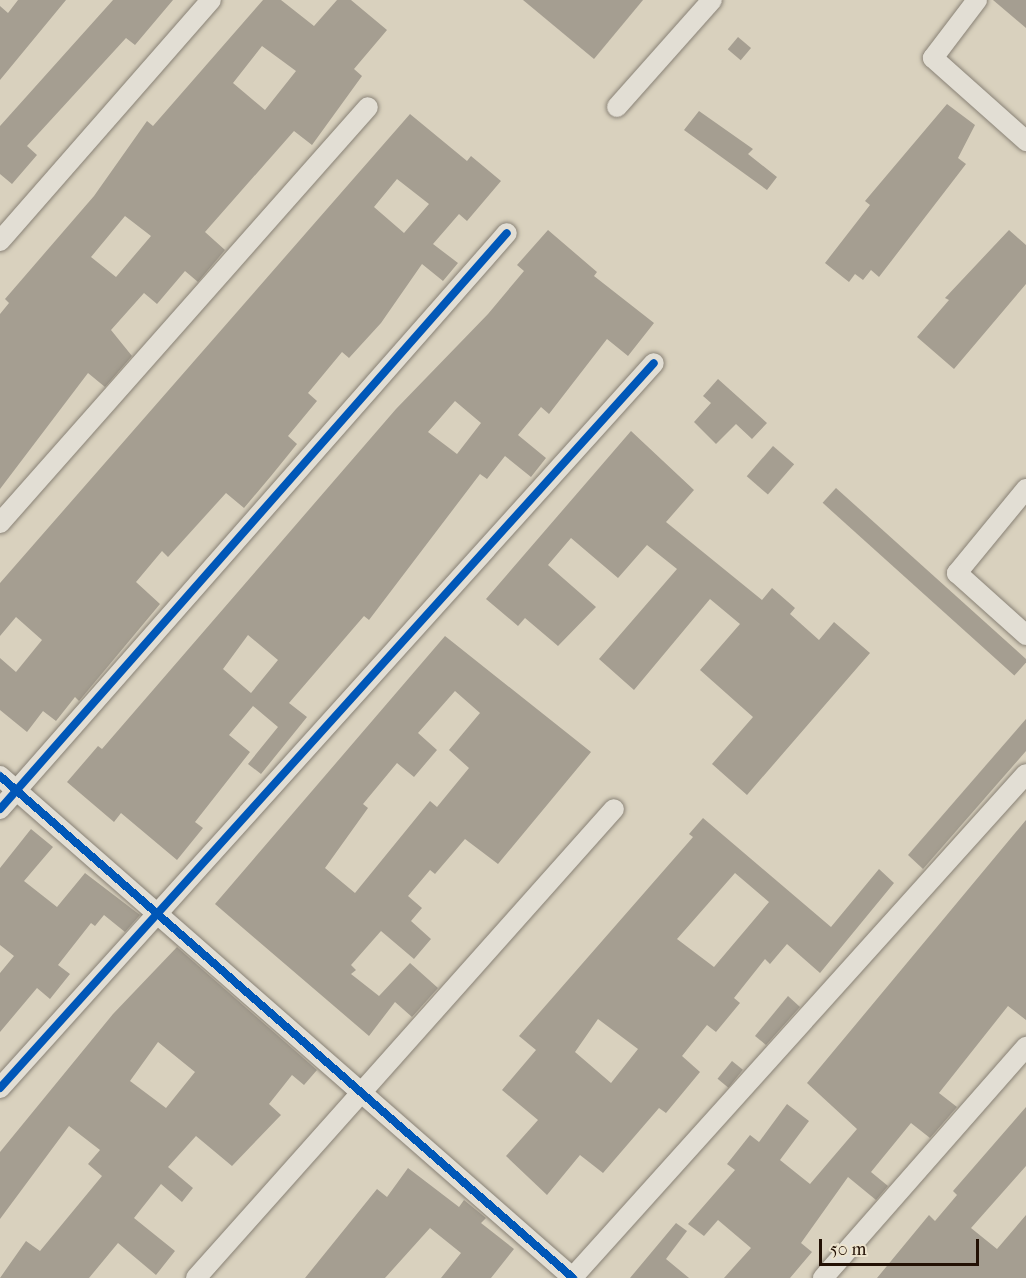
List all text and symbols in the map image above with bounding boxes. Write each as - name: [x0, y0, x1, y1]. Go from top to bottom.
- scale bar: [822, 1227, 982, 1265]
- text: 50 m: [830, 1239, 866, 1260]

